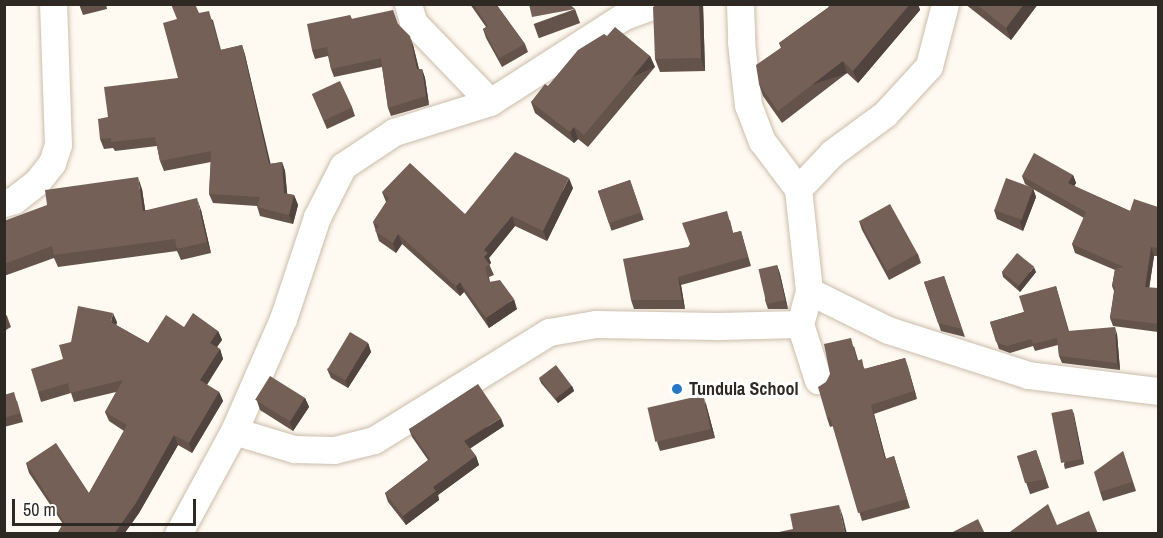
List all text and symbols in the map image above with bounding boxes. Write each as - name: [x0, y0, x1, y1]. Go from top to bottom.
- place label: Tundula School: [689, 378, 799, 400]
- marker: Tundula School: [670, 382, 684, 396]
- scale bar: [15, 487, 200, 525]
- text: 50 m: [23, 497, 56, 522]

